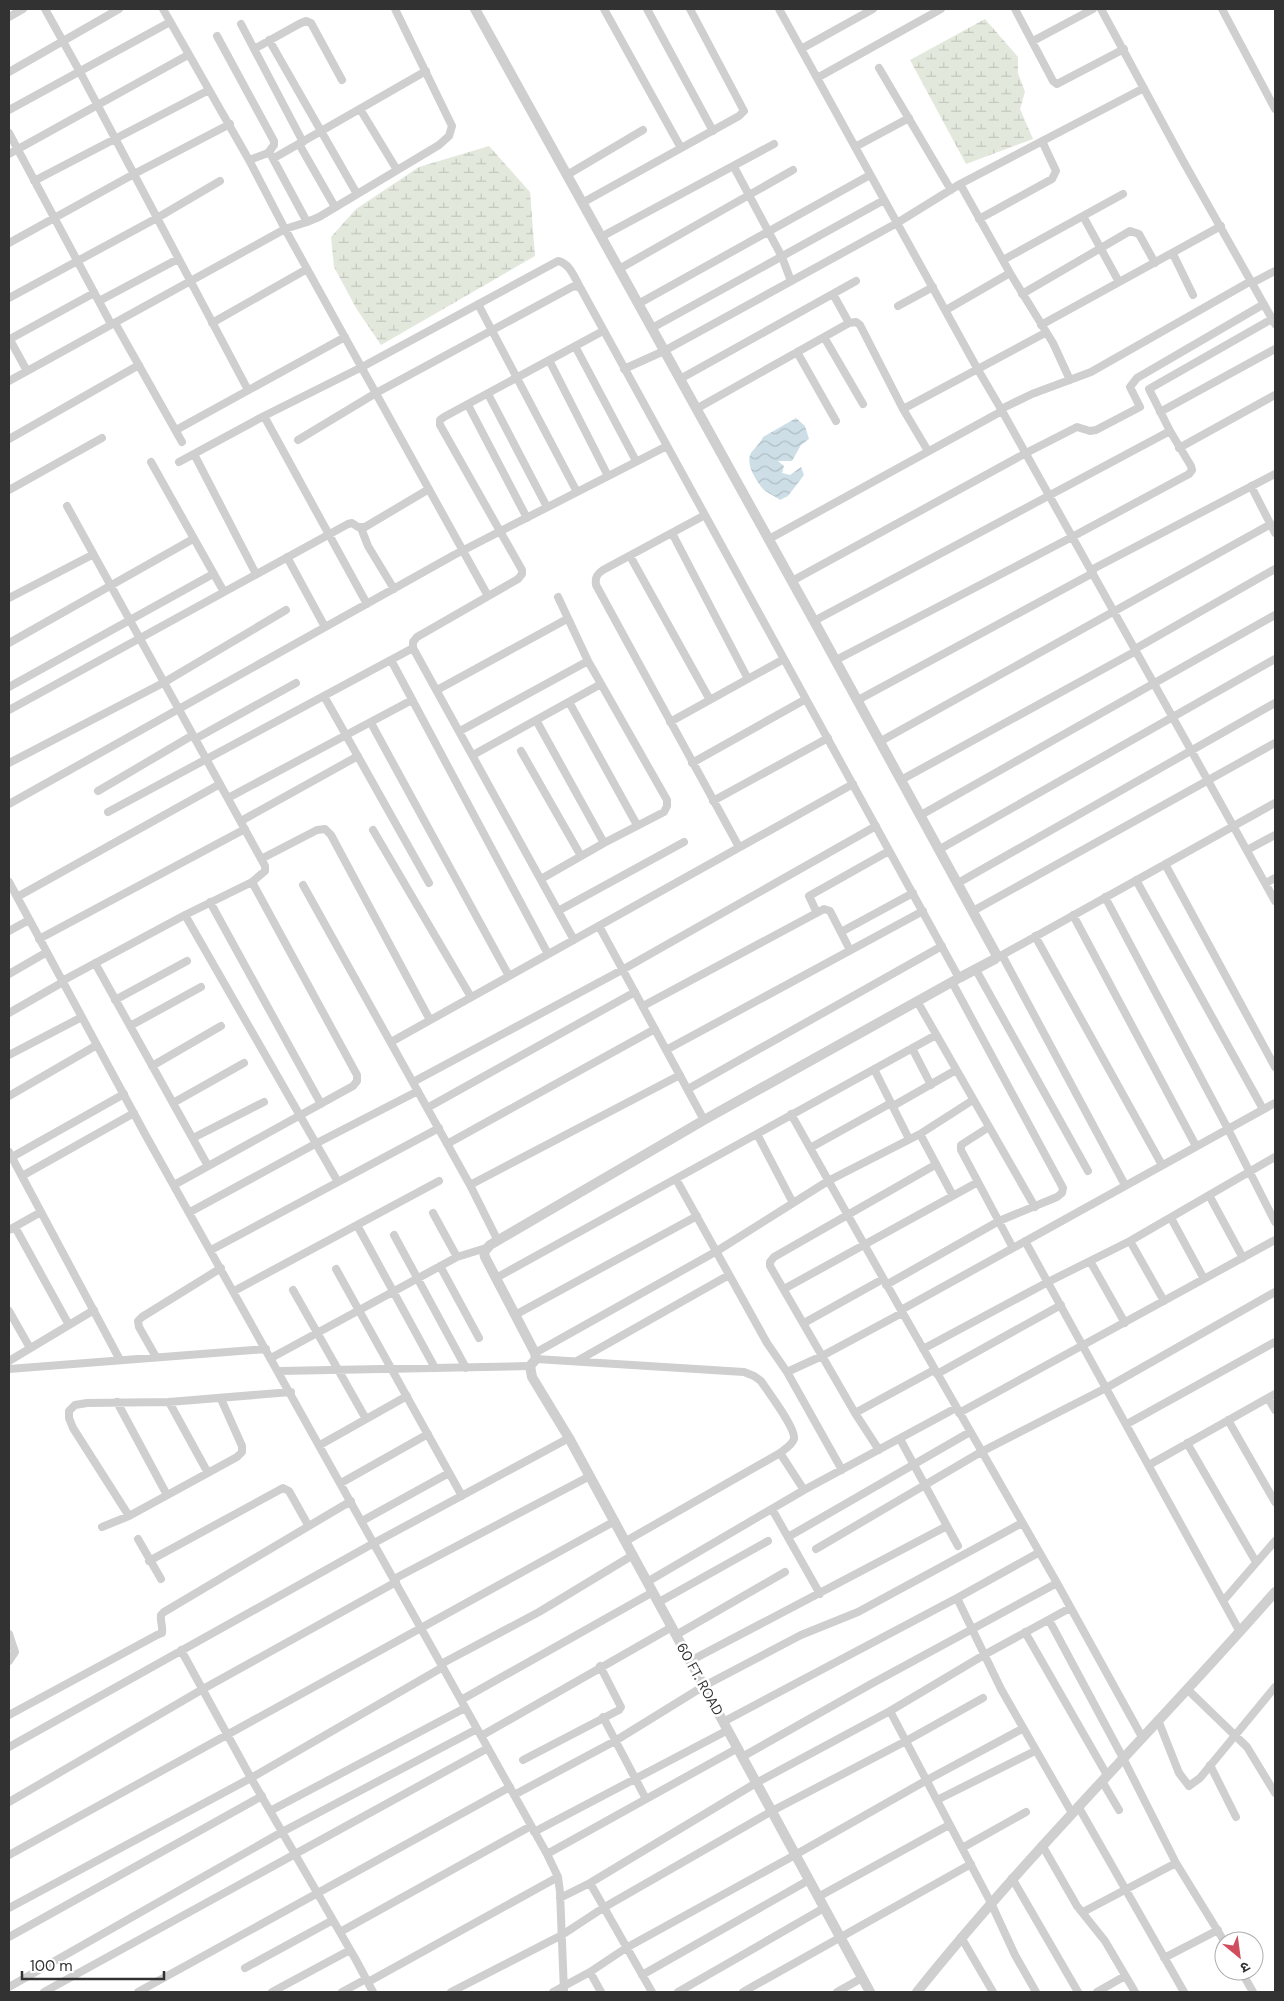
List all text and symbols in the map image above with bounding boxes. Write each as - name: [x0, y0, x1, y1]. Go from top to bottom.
- street label: 60 FT. ROAD: [673, 1640, 727, 1718]
- north arrow: [1214, 1931, 1264, 1981]
- scale bar: [22, 1948, 165, 1980]
- text: 100 m: [30, 1956, 73, 1976]
- text: उ: [1237, 1958, 1253, 1978]

